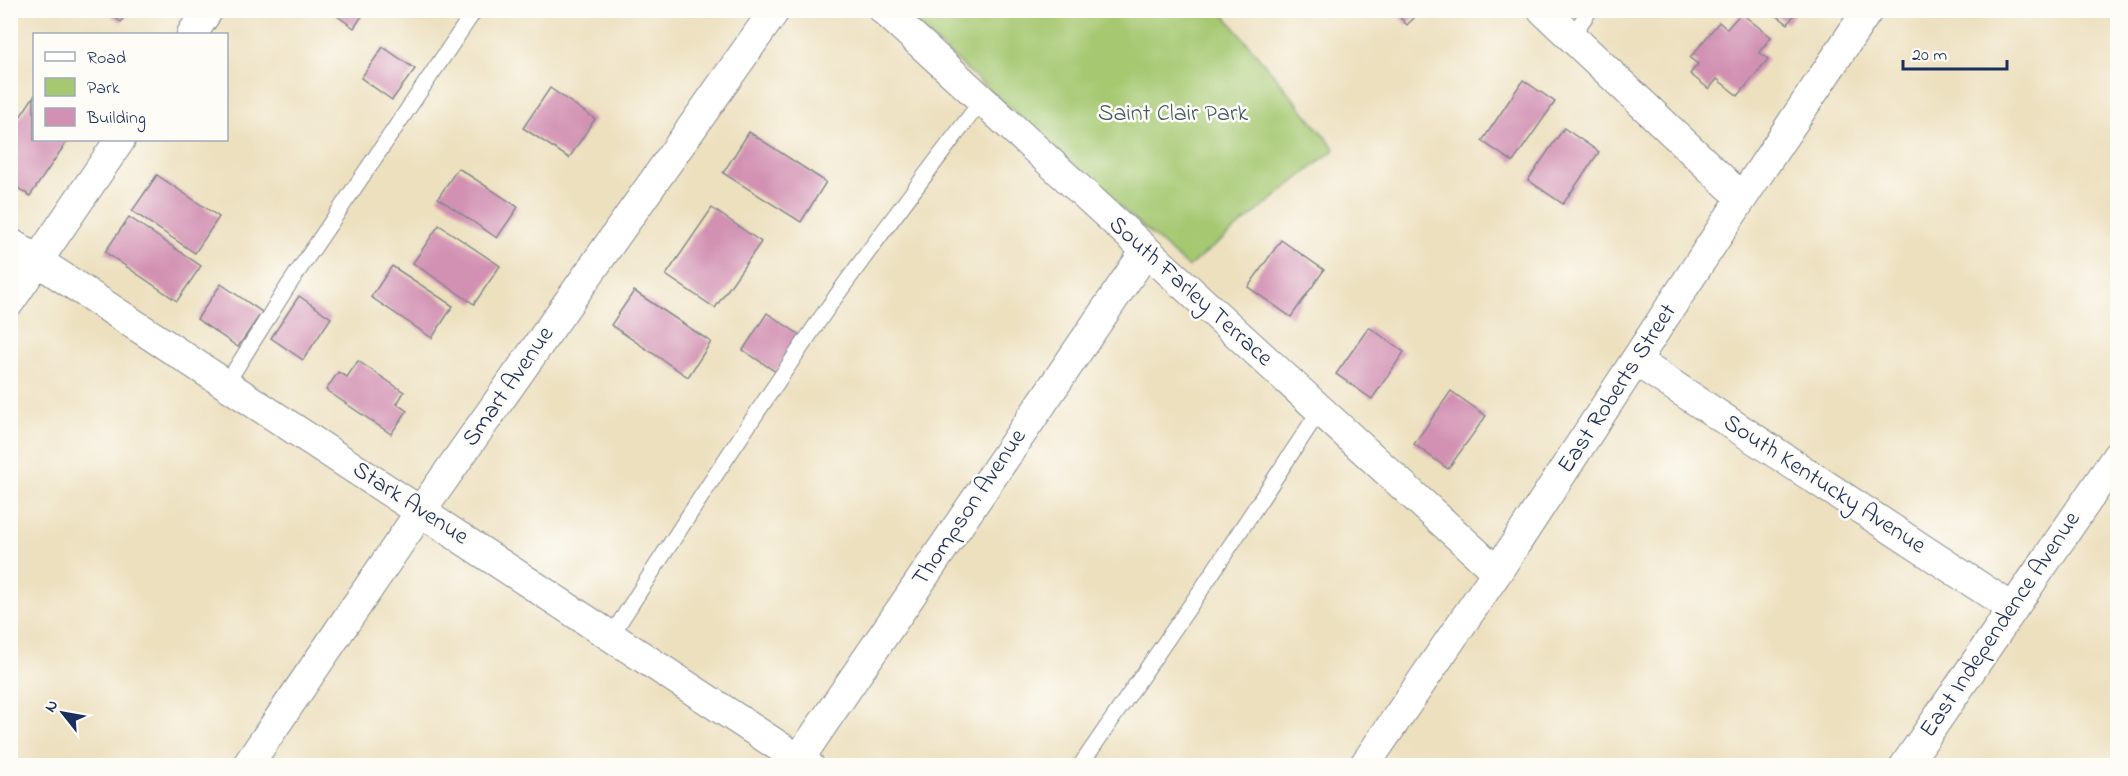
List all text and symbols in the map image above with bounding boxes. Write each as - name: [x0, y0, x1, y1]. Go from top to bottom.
- legend: [33, 33, 228, 141]
- scale bar: [1903, 33, 2006, 71]
- text: 20 m: [1912, 43, 1947, 69]
- text: Road: [87, 46, 126, 72]
- text: Park: [87, 76, 120, 102]
- park label: Saint Clair Park: [1098, 97, 1248, 132]
- text: Building: [86, 106, 146, 133]
- street label: South Farley Terrace: [1099, 208, 1280, 376]
- street label: East Roberts Street: [1550, 297, 1686, 481]
- street label: Smart Avenue: [454, 319, 564, 454]
- street label: South Kentucky Avenue: [1715, 406, 1932, 565]
- street label: Thompson Avenue: [904, 422, 1036, 594]
- street label: Stark Avenue: [345, 453, 475, 555]
- street label: East Independence Avenue: [1912, 505, 2090, 745]
- north arrow: [33, 683, 93, 743]
- text: N: [39, 695, 65, 717]

